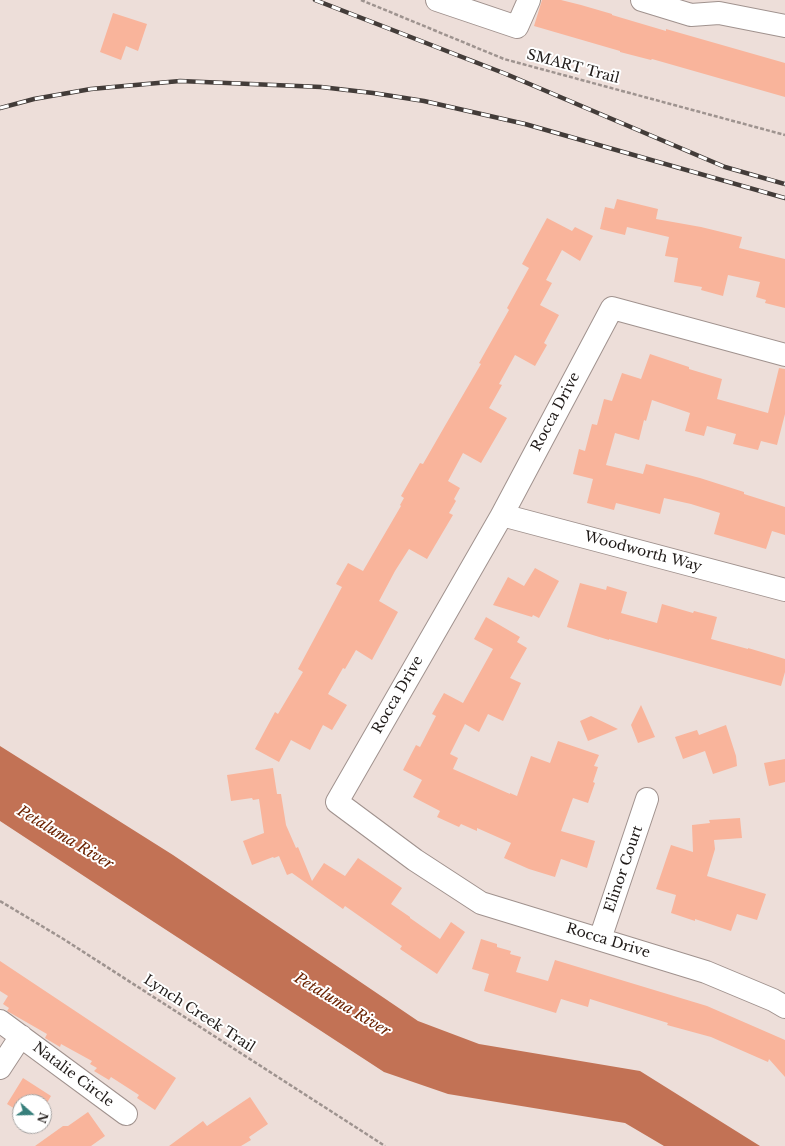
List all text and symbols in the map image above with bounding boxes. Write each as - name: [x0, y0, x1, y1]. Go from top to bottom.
- street label: SMART Trail: [525, 47, 621, 87]
- street label: Rocca Drive: [528, 370, 584, 454]
- street label: Woodworth Way: [582, 528, 704, 576]
- street label: Rocca Drive: [369, 653, 427, 737]
- water label: Petaluma River: [14, 802, 116, 874]
- street label: Elinor Court: [601, 823, 647, 915]
- street label: Rocca Drive: [564, 920, 652, 962]
- water label: Petaluma River: [291, 969, 393, 1041]
- street label: Lynch Creek Trail: [140, 972, 258, 1056]
- street label: Natalie Circle: [29, 1039, 117, 1111]
- north arrow: [12, 1094, 52, 1134]
- text: N: [34, 1111, 51, 1125]

